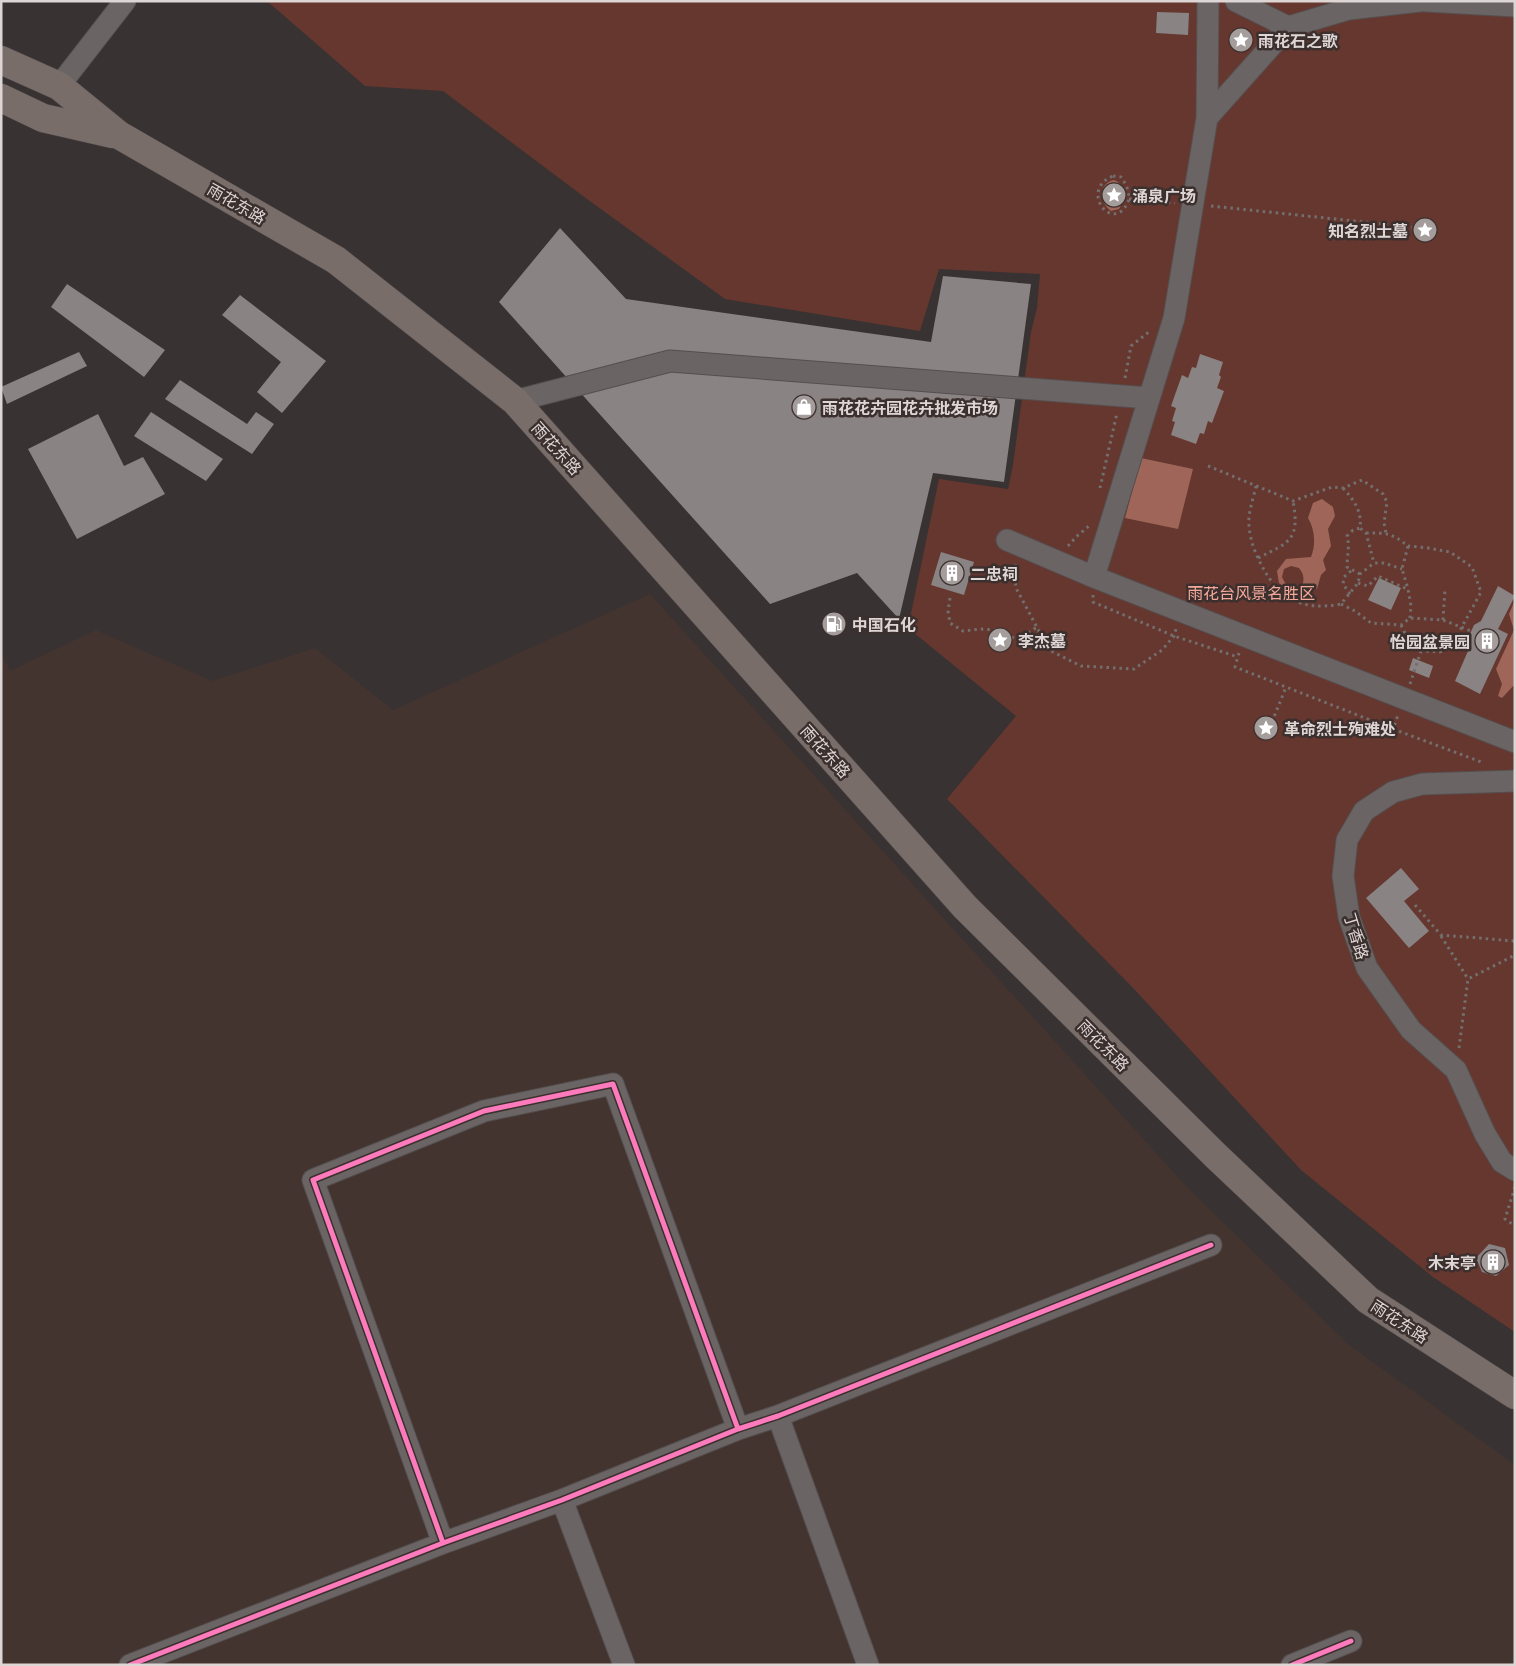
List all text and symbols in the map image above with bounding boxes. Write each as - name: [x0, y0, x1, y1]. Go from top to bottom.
- place icon: 雨花石之歌: [1228, 27, 1254, 53]
- place label: 雨花石之歌: [1258, 31, 1338, 50]
- street label: 雨花东路: [205, 179, 269, 227]
- place icon: 涌泉广场: [1101, 182, 1127, 208]
- place label: 涌泉广场: [1132, 186, 1196, 205]
- place icon: 知名烈士墓: [1412, 217, 1438, 243]
- place label: 知名烈士墓: [1328, 221, 1408, 240]
- shop icon: 雨花花卉园花卉批发市场: [791, 394, 817, 420]
- place label: 雨花花卉园花卉批发市场: [822, 398, 998, 417]
- street label: 雨花东路: [529, 418, 585, 478]
- building icon: 二忠祠: [939, 560, 965, 586]
- place label: 二忠祠: [970, 564, 1018, 583]
- park label: 雨花台风景名胜区: [1187, 583, 1315, 602]
- fuel station icon: 中国石化: [821, 611, 847, 637]
- place label: 中国石化: [852, 615, 916, 634]
- place icon: 李杰墓: [987, 627, 1013, 653]
- building icon: 怡园盆景园: [1474, 628, 1500, 654]
- place label: 李杰墓: [1018, 631, 1066, 650]
- place label: 怡园盆景园: [1390, 632, 1470, 651]
- place icon: 革命烈士殉难处: [1253, 715, 1279, 741]
- place label: 革命烈士殉难处: [1284, 719, 1396, 738]
- street label: 雨花东路: [798, 721, 854, 781]
- street label: 丁香路: [1341, 910, 1373, 962]
- street label: 雨花东路: [1075, 1016, 1133, 1074]
- building icon: 木末亭: [1480, 1249, 1506, 1275]
- place label: 木末亭: [1428, 1253, 1476, 1272]
- street label: 雨花东路: [1368, 1296, 1432, 1346]

